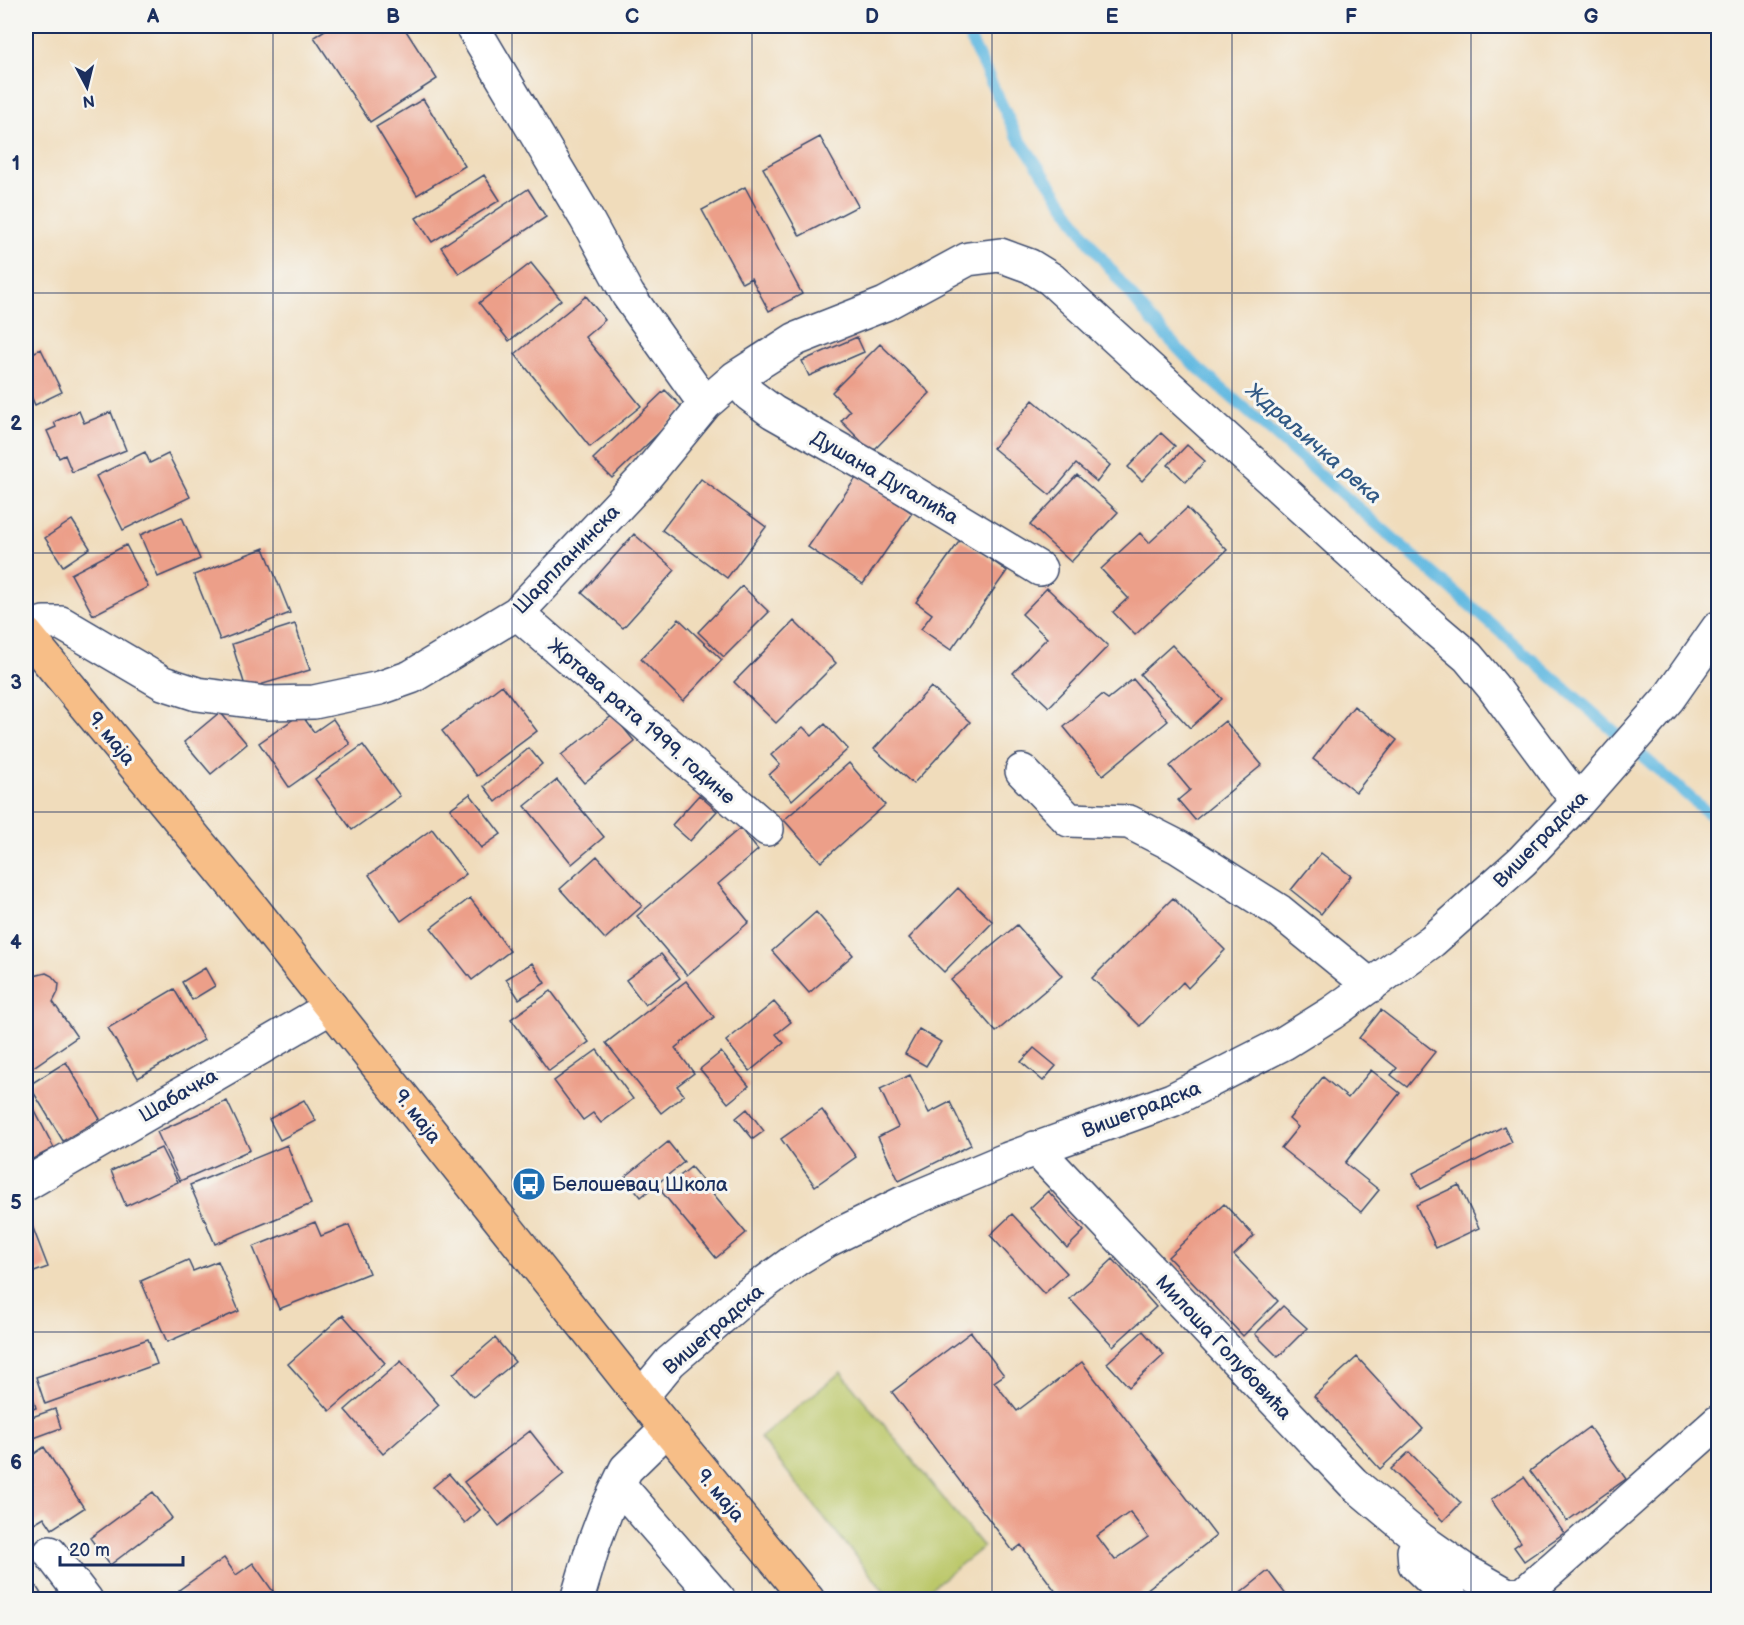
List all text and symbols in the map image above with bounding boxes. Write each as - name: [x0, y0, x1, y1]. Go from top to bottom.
- text: A: [146, 5, 160, 29]
- text: B: [386, 5, 400, 29]
- text: C: [625, 5, 639, 29]
- text: D: [865, 5, 879, 29]
- text: E: [1106, 5, 1119, 29]
- text: F: [1345, 5, 1357, 29]
- text: G: [1584, 5, 1599, 29]
- north arrow: [57, 57, 117, 117]
- text: N: [82, 90, 96, 111]
- text: 1: [12, 152, 20, 176]
- water label: Ждраљичка река: [1240, 377, 1387, 509]
- text: 2: [10, 412, 22, 436]
- street label: Душана Дугалића: [807, 426, 963, 530]
- street label: Шарпланинска: [508, 500, 625, 619]
- street label: Жртава рата 1999. године: [543, 634, 740, 810]
- text: 3: [10, 671, 22, 695]
- street label: 9. маја: [82, 707, 140, 771]
- street label: Вишеградска: [1489, 786, 1593, 893]
- text: 4: [10, 931, 22, 955]
- street label: Шабачка: [135, 1064, 222, 1128]
- street label: Вишеградска: [1078, 1076, 1204, 1144]
- street label: 9. маја: [389, 1085, 446, 1149]
- bus stop icon: Белошевац Школа: [511, 1166, 547, 1202]
- place label: Белошевац Школа: [552, 1173, 728, 1197]
- text: 5: [10, 1191, 22, 1215]
- street label: Милоша Голубовића: [1150, 1270, 1297, 1425]
- street label: Вишеградска: [658, 1279, 769, 1380]
- text: 6: [10, 1451, 22, 1475]
- street label: 9. маја: [691, 1464, 750, 1527]
- scale bar: [60, 1529, 183, 1567]
- text: 20 m: [69, 1540, 110, 1561]

